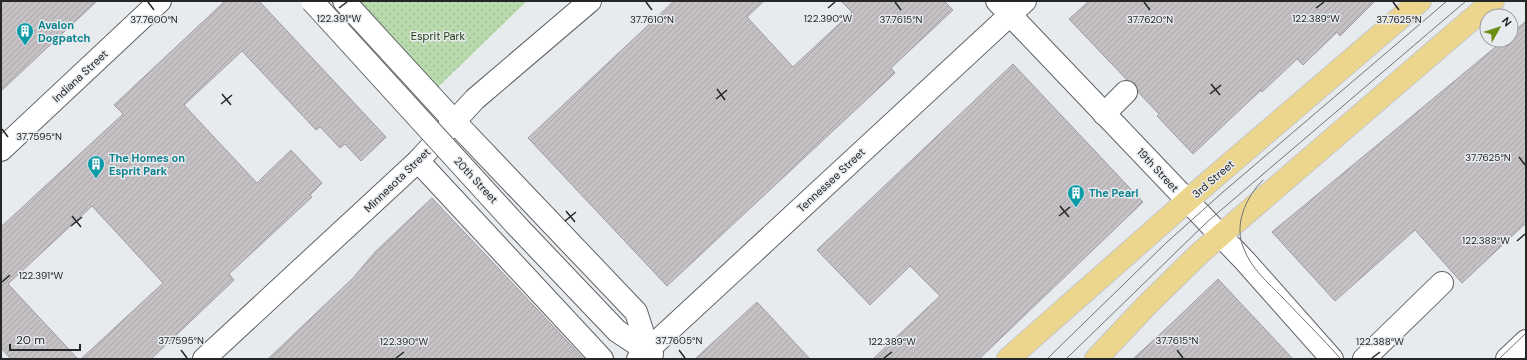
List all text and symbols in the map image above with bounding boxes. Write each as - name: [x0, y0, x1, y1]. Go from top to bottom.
- north arrow: [1479, 8, 1519, 48]
- text: 122.391°W: [317, 12, 362, 25]
- text: 122.390°W: [804, 12, 853, 25]
- text: 122.389°W: [1292, 12, 1340, 25]
- text: 37.7600°N: [130, 13, 178, 26]
- text: 37.7610°N: [630, 13, 674, 26]
- text: 37.7615°N: [879, 13, 923, 26]
- text: 37.7620°N: [1127, 13, 1173, 26]
- text: 37.7625°N: [1376, 13, 1422, 26]
- text: N: [1499, 14, 1515, 29]
- place label: Avalon Dogpatch: [38, 18, 91, 45]
- building icon: Avalon Dogpatch: [15, 21, 35, 46]
- park label: Esprit Park: [411, 29, 466, 43]
- street label: Indiana Street: [49, 47, 111, 105]
- text: 37.7595°N: [16, 130, 62, 143]
- street label: Minnesota Street: [361, 145, 433, 215]
- street label: Tennessee Street: [794, 145, 868, 215]
- street label: 19th Street: [1134, 145, 1182, 195]
- place label: The Homes on Esprit Park: [109, 151, 185, 178]
- text: 37.7625°N: [1465, 151, 1511, 164]
- building icon: The Homes on Esprit Park: [86, 154, 106, 179]
- street label: 20th Street: [451, 154, 501, 206]
- street label: 3rd Street: [1189, 157, 1237, 201]
- building icon: The Pearl: [1066, 183, 1086, 208]
- place label: The Pearl: [1089, 186, 1139, 200]
- text: 122.388°W: [1462, 234, 1510, 247]
- text: 122.391°W: [19, 269, 64, 282]
- scale bar: [10, 326, 80, 352]
- text: 20 m: [16, 332, 45, 348]
- text: 37.7595°N: [158, 334, 204, 347]
- text: 37.7605°N: [656, 334, 702, 347]
- text: 37.7615°N: [1155, 334, 1199, 347]
- text: 122.390°W: [380, 335, 429, 348]
- text: 122.389°W: [868, 335, 916, 348]
- text: 122.388°W: [1356, 335, 1404, 348]

